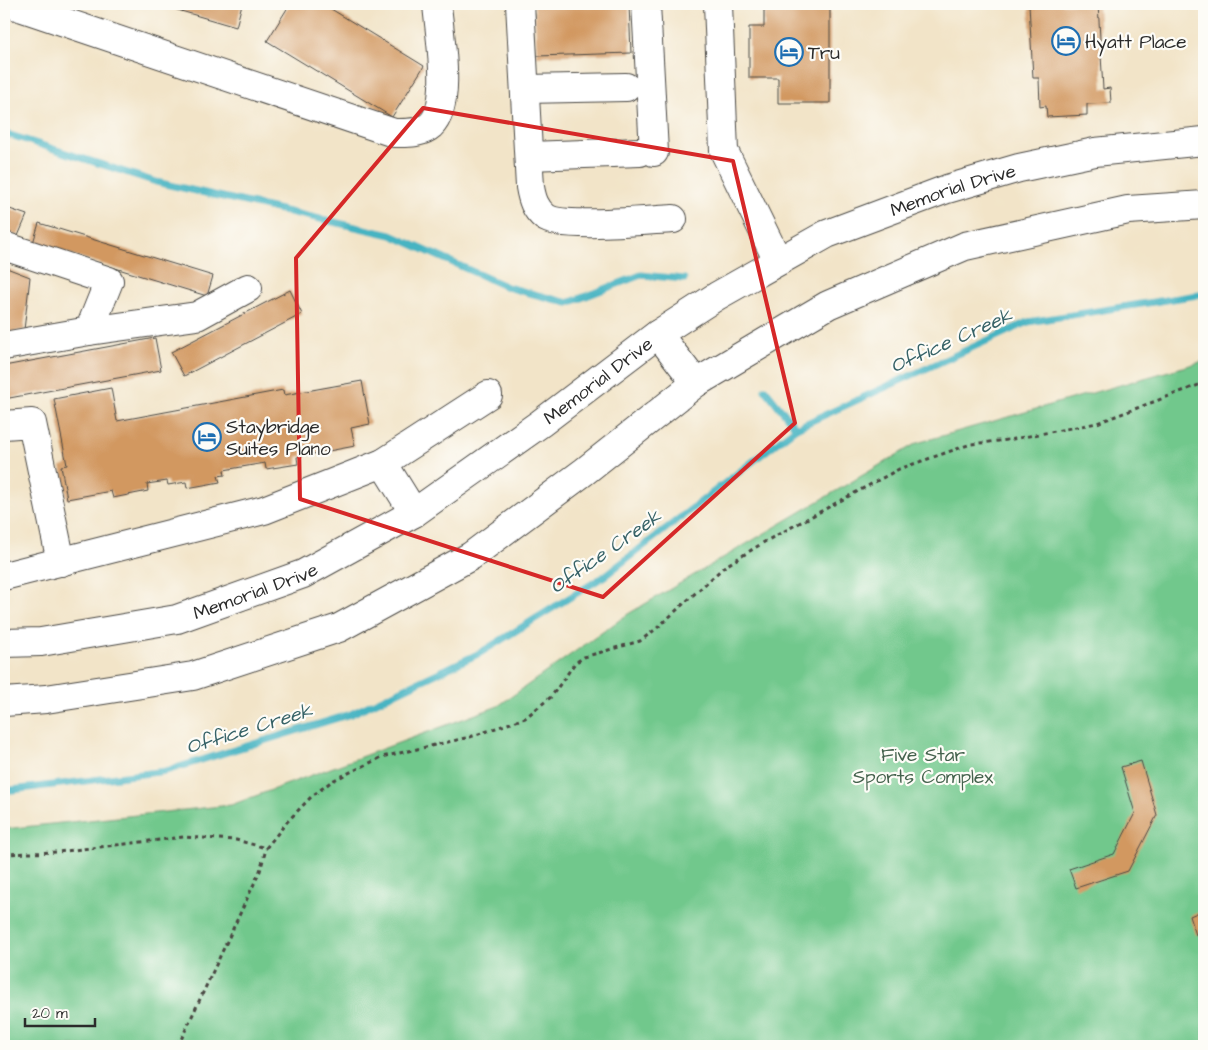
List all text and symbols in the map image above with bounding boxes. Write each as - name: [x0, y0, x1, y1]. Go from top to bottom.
- hotel icon: Hyatt Place: [1051, 26, 1081, 56]
- place label: Hyatt Place: [1085, 29, 1187, 57]
- hotel icon: Tru: [774, 37, 804, 67]
- place label: Tru: [808, 40, 840, 67]
- street label: Memorial Drive: [886, 158, 1019, 224]
- water label: Office Creek: [886, 301, 1017, 380]
- street label: Memorial Drive: [538, 331, 659, 432]
- place label: Staybridge Suites Plano: [226, 414, 331, 463]
- hotel icon: Staybridge Suites Plano: [192, 422, 222, 452]
- water label: Office Creek: [544, 502, 668, 601]
- street label: Memorial Drive: [190, 556, 323, 627]
- water label: Office Creek: [183, 696, 317, 761]
- park label: Five Star Sports Complex: [853, 742, 993, 791]
- scale bar: [25, 995, 95, 1027]
- text: 20 m: [32, 1003, 68, 1024]

